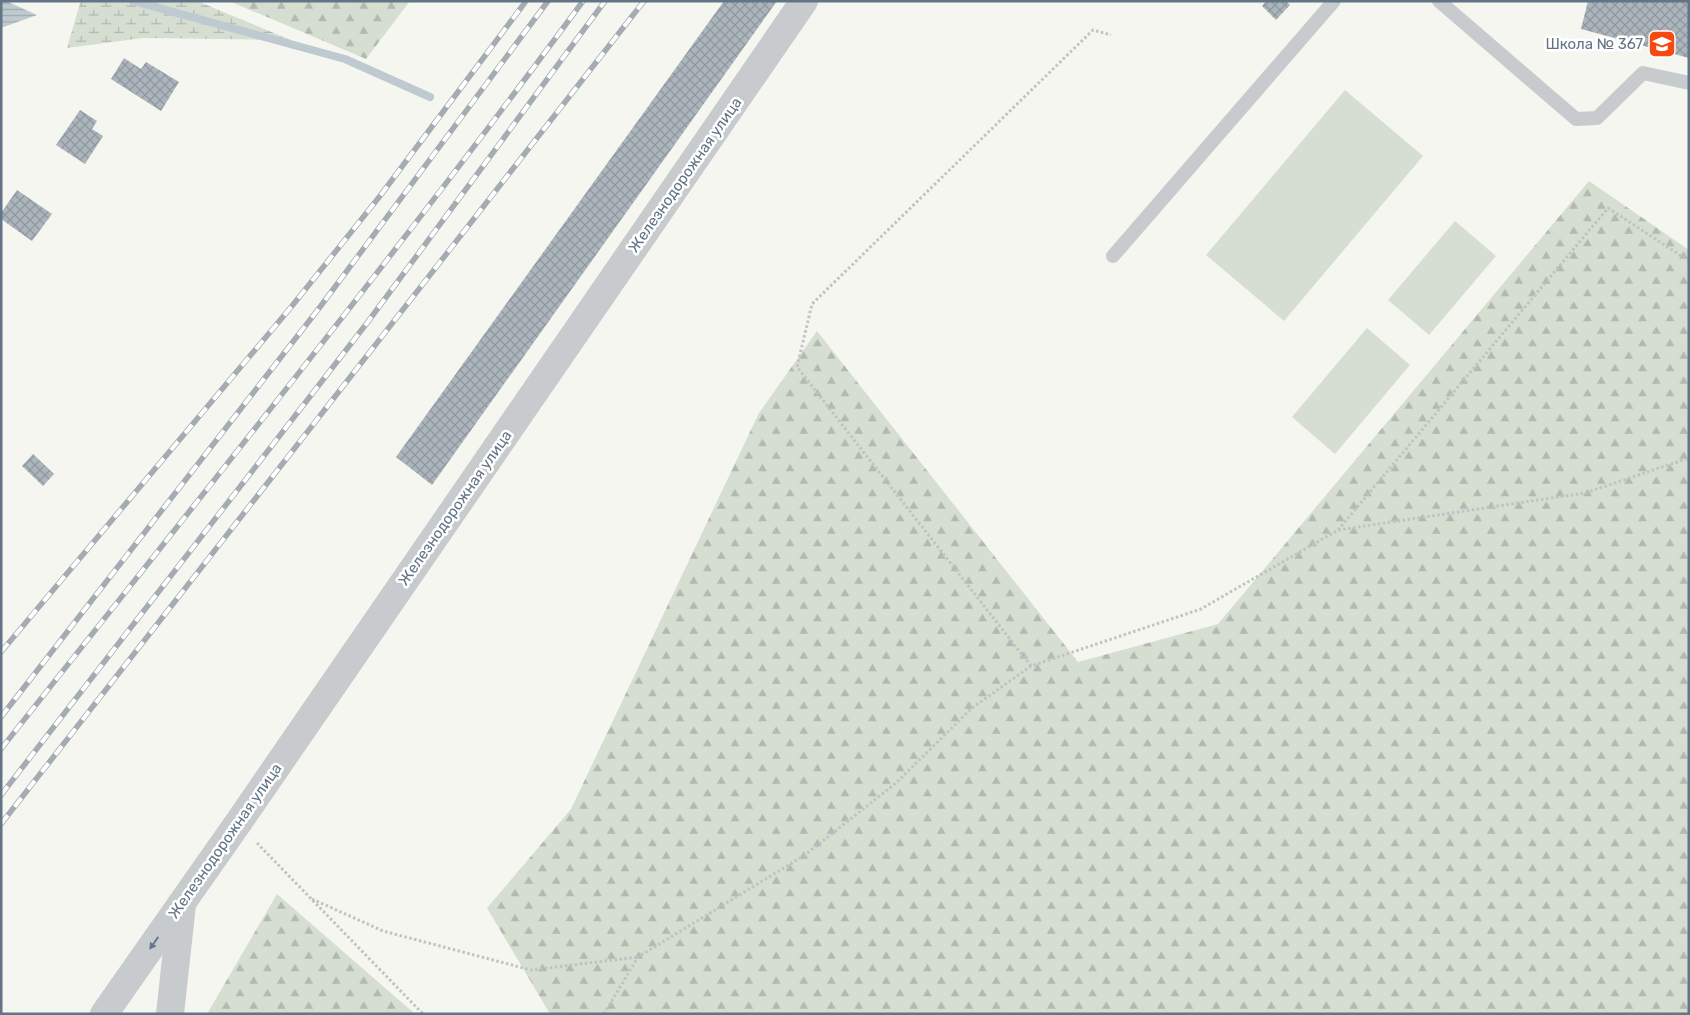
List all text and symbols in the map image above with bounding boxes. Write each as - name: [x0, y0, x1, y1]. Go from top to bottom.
- school or university icon: Школа № 367: [1647, 29, 1677, 59]
- place label: Школа № 367: [1546, 35, 1643, 53]
- street label: Железнодорожная улица: [624, 94, 746, 256]
- street label: Железнодорожная улица: [394, 427, 516, 589]
- street label: Железнодорожная улица: [164, 760, 286, 922]
- one-way arrow: [149, 936, 159, 949]

